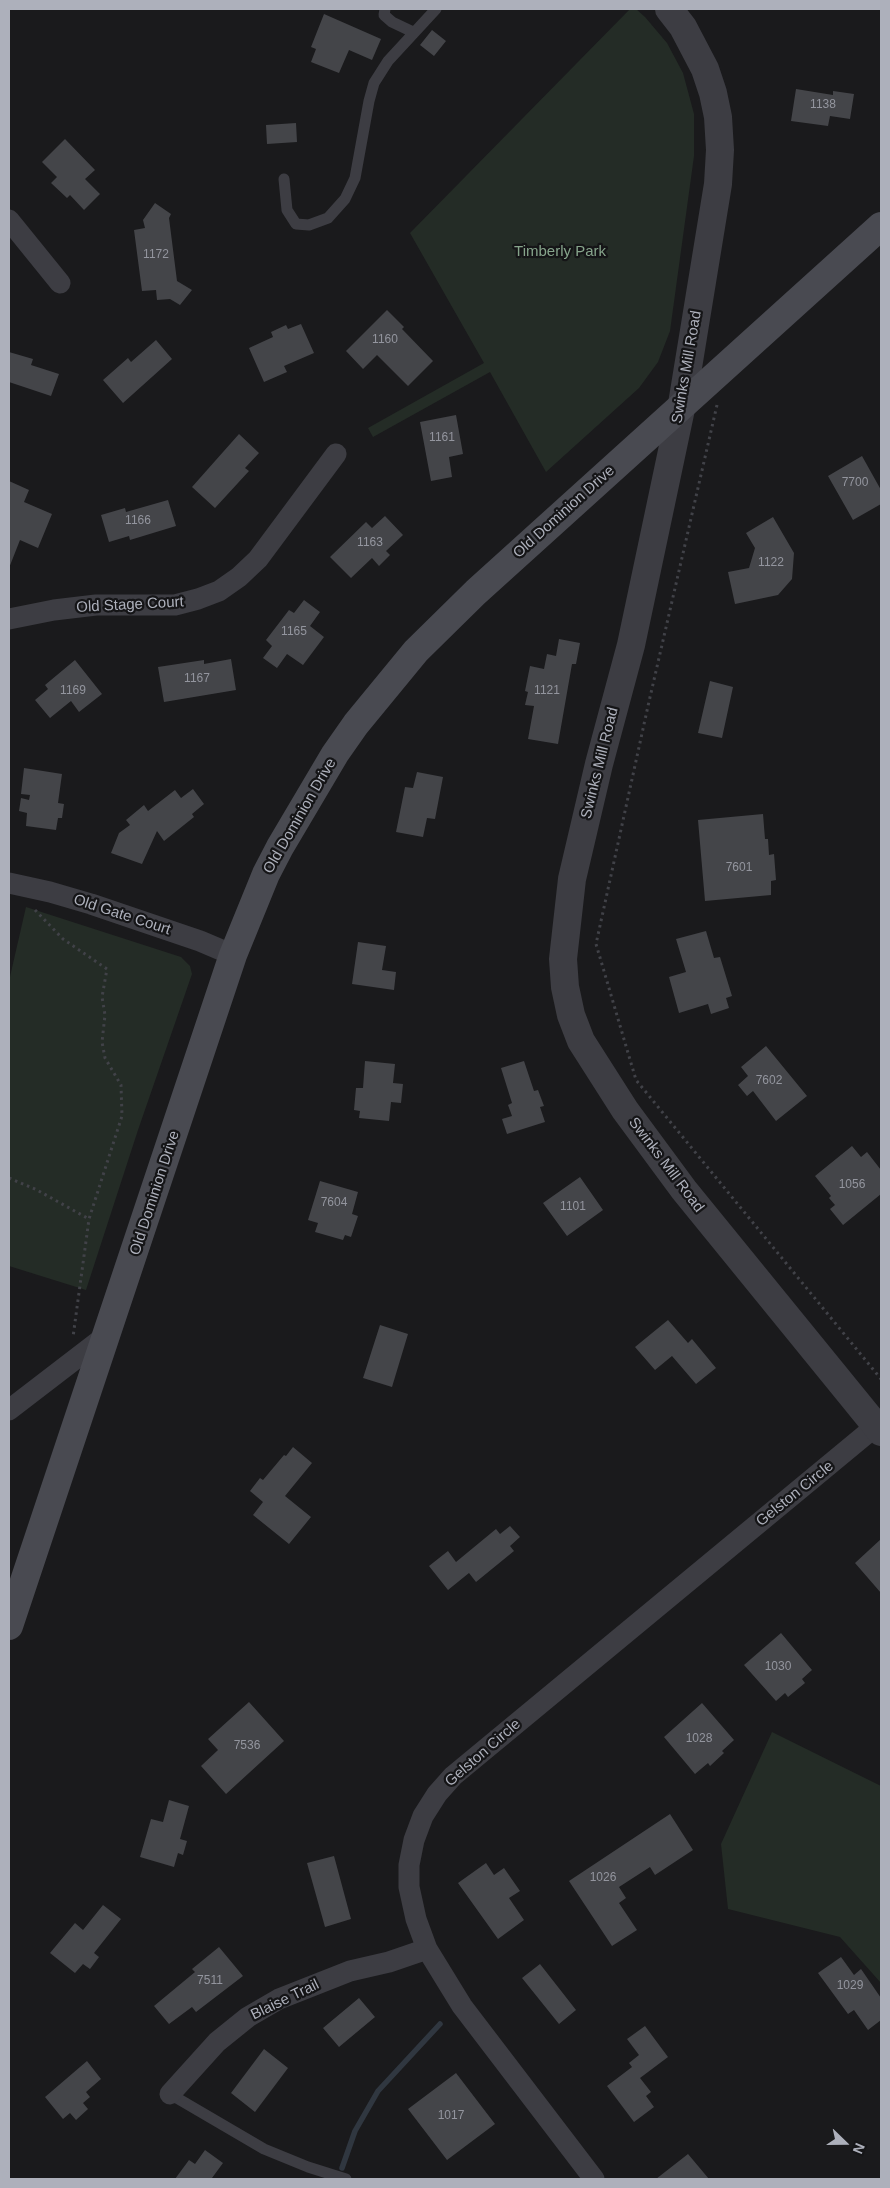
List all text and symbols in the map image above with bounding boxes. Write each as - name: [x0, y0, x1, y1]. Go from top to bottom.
- house number: 1138: [810, 98, 836, 112]
- park label: Timberly Park: [514, 243, 606, 261]
- house number: 1172: [143, 248, 169, 262]
- street label: Swinks Mill Road: [668, 309, 706, 425]
- house number: 1160: [372, 333, 398, 347]
- house number: 1161: [429, 431, 455, 445]
- street label: Old Dominion Drive: [510, 462, 618, 562]
- house number: 7700: [842, 476, 868, 490]
- house number: 1166: [125, 514, 151, 528]
- house number: 1163: [357, 536, 383, 550]
- house number: 1122: [758, 556, 784, 570]
- street label: Old Stage Court: [76, 593, 184, 617]
- house number: 1165: [281, 625, 307, 639]
- house number: 1167: [184, 672, 210, 686]
- house number: 1169: [60, 684, 86, 698]
- house number: 1121: [534, 684, 560, 698]
- street label: Swinks Mill Road: [577, 705, 623, 821]
- street label: Old Dominion Drive: [260, 755, 340, 877]
- house number: 7601: [726, 861, 752, 875]
- street label: Old Gate Court: [71, 891, 173, 939]
- house number: 7602: [756, 1074, 782, 1088]
- street label: Swinks Mill Road: [624, 1114, 708, 1216]
- street label: Old Dominion Drive: [126, 1128, 184, 1258]
- house number: 1056: [839, 1178, 865, 1192]
- house number: 7604: [321, 1196, 347, 1210]
- house number: 1101: [560, 1200, 586, 1214]
- street label: Gelston Circle: [753, 1457, 837, 1531]
- house number: 1030: [765, 1660, 791, 1674]
- street label: Gelston Circle: [442, 1715, 524, 1791]
- house number: 1028: [686, 1732, 712, 1746]
- house number: 7536: [234, 1739, 260, 1753]
- house number: 1026: [590, 1871, 616, 1885]
- house number: 7511: [197, 1974, 223, 1988]
- street label: Blaise Trail: [248, 1976, 322, 2024]
- house number: 1029: [837, 1979, 863, 1993]
- house number: 1017: [438, 2109, 464, 2123]
- north arrow: [820, 2118, 870, 2168]
- text: N: [850, 2141, 868, 2156]

